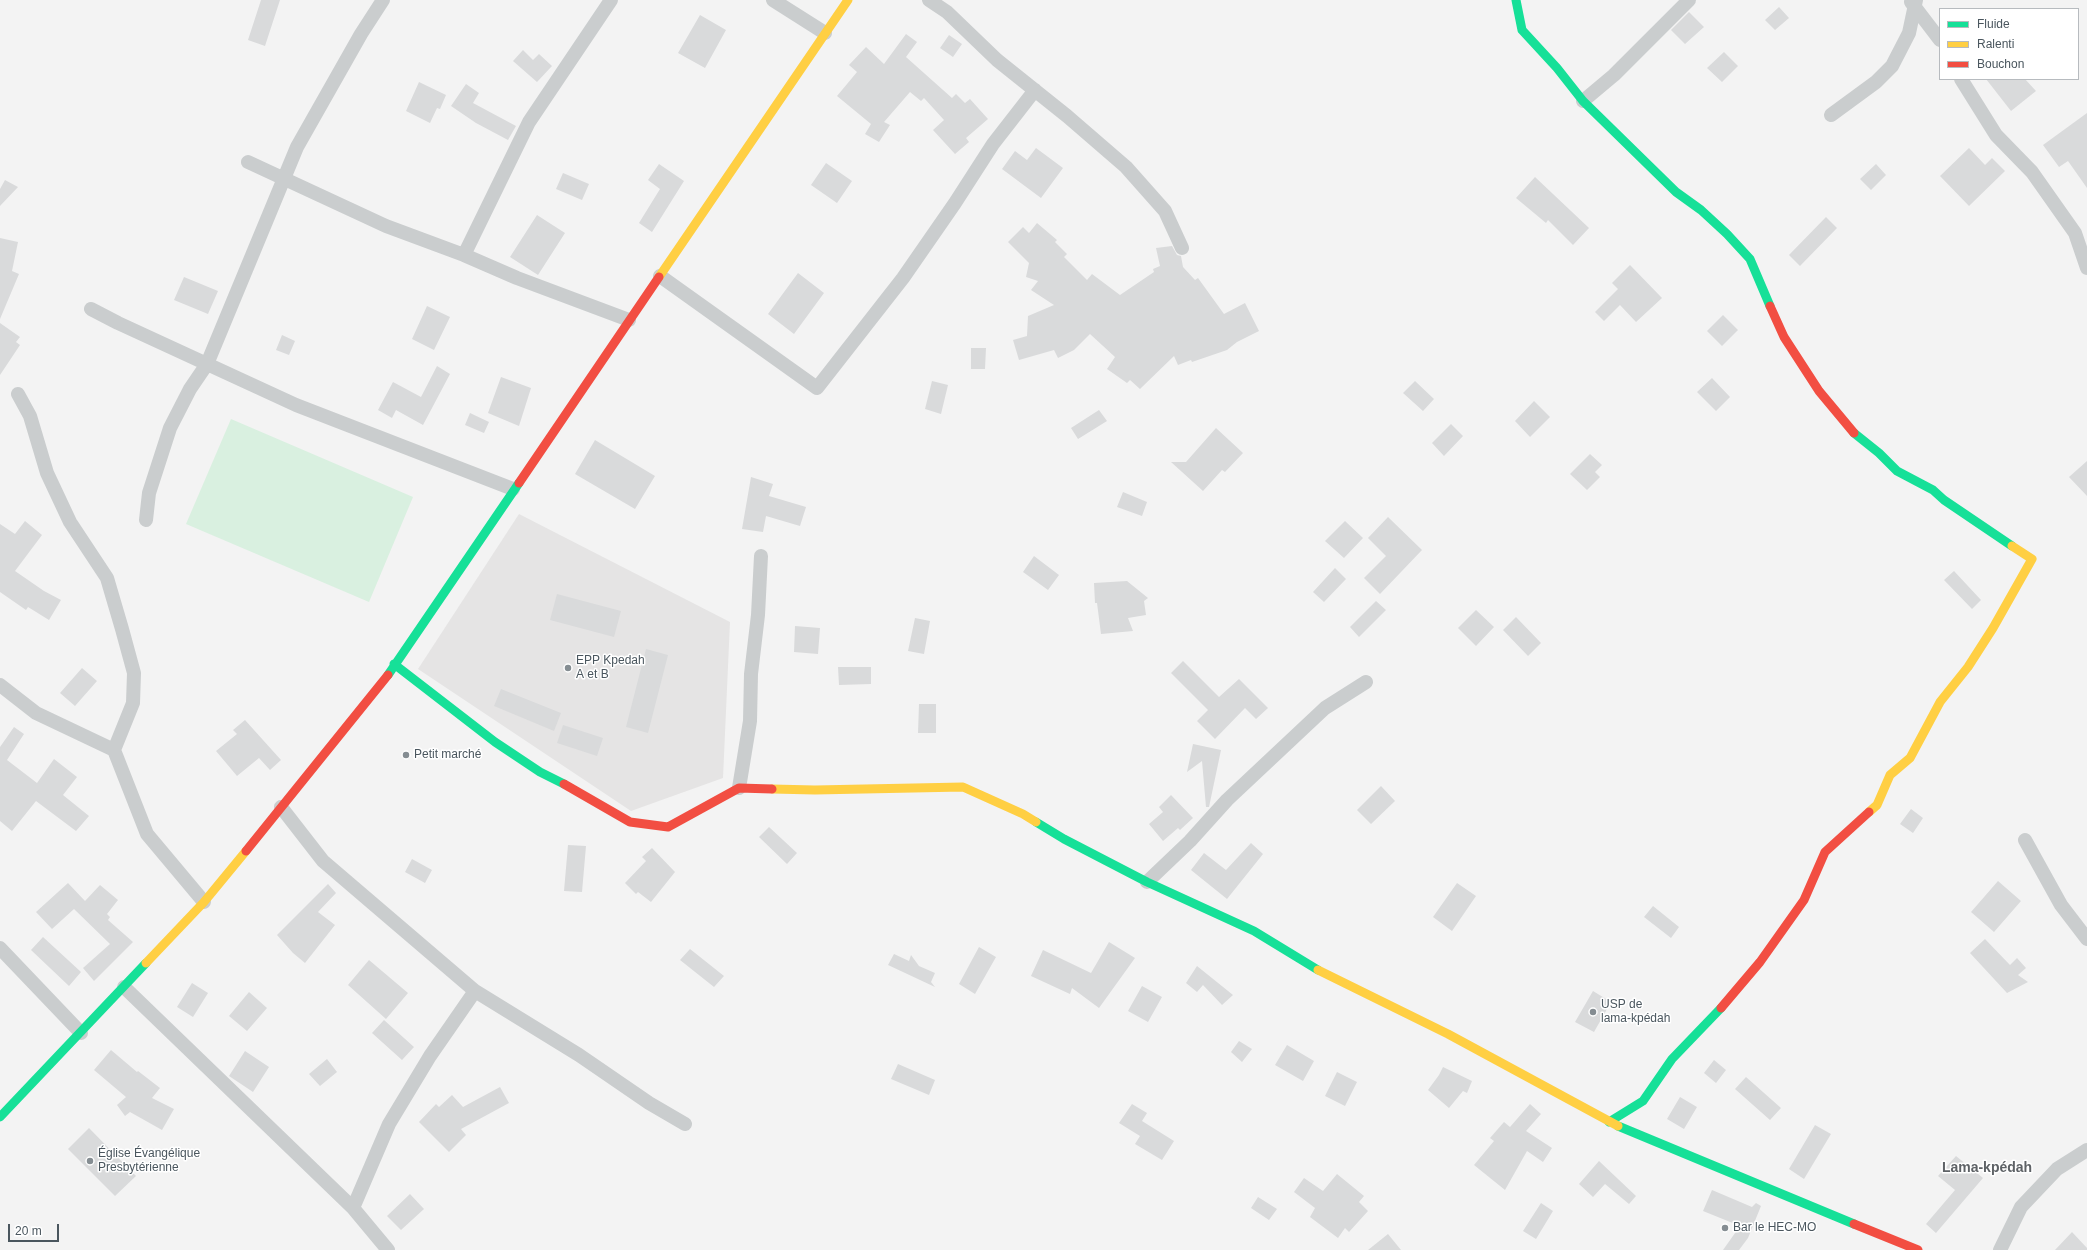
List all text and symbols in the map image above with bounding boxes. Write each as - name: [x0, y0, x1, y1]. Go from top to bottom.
- legend: [1939, 8, 2079, 80]
- text: Fluide: [1977, 17, 2010, 31]
- text: Ralenti: [1977, 37, 2014, 51]
- text: Bouchon: [1977, 57, 2024, 71]
- place label: EPP Kpedah A et B: [576, 654, 645, 682]
- marker: EPP Kpedah A et B: [563, 663, 573, 673]
- place label: Petit marché: [414, 748, 481, 762]
- marker: Petit marché: [401, 750, 411, 760]
- place label: USP de lama-kpédah: [1601, 998, 1670, 1026]
- marker: USP de lama-kpédah: [1588, 1007, 1598, 1017]
- place label: Église Évangélique Presbytérienne: [98, 1147, 200, 1175]
- marker: Église Évangélique Presbytérienne: [85, 1156, 95, 1166]
- district label: Lama-kpédah: [1942, 1160, 2032, 1176]
- scale bar: [10, 1216, 61, 1242]
- place label: Bar le HEC-MO: [1733, 1221, 1816, 1235]
- marker: Bar le HEC-MO: [1720, 1223, 1730, 1233]
- text: 20 m: [15, 1224, 42, 1238]

